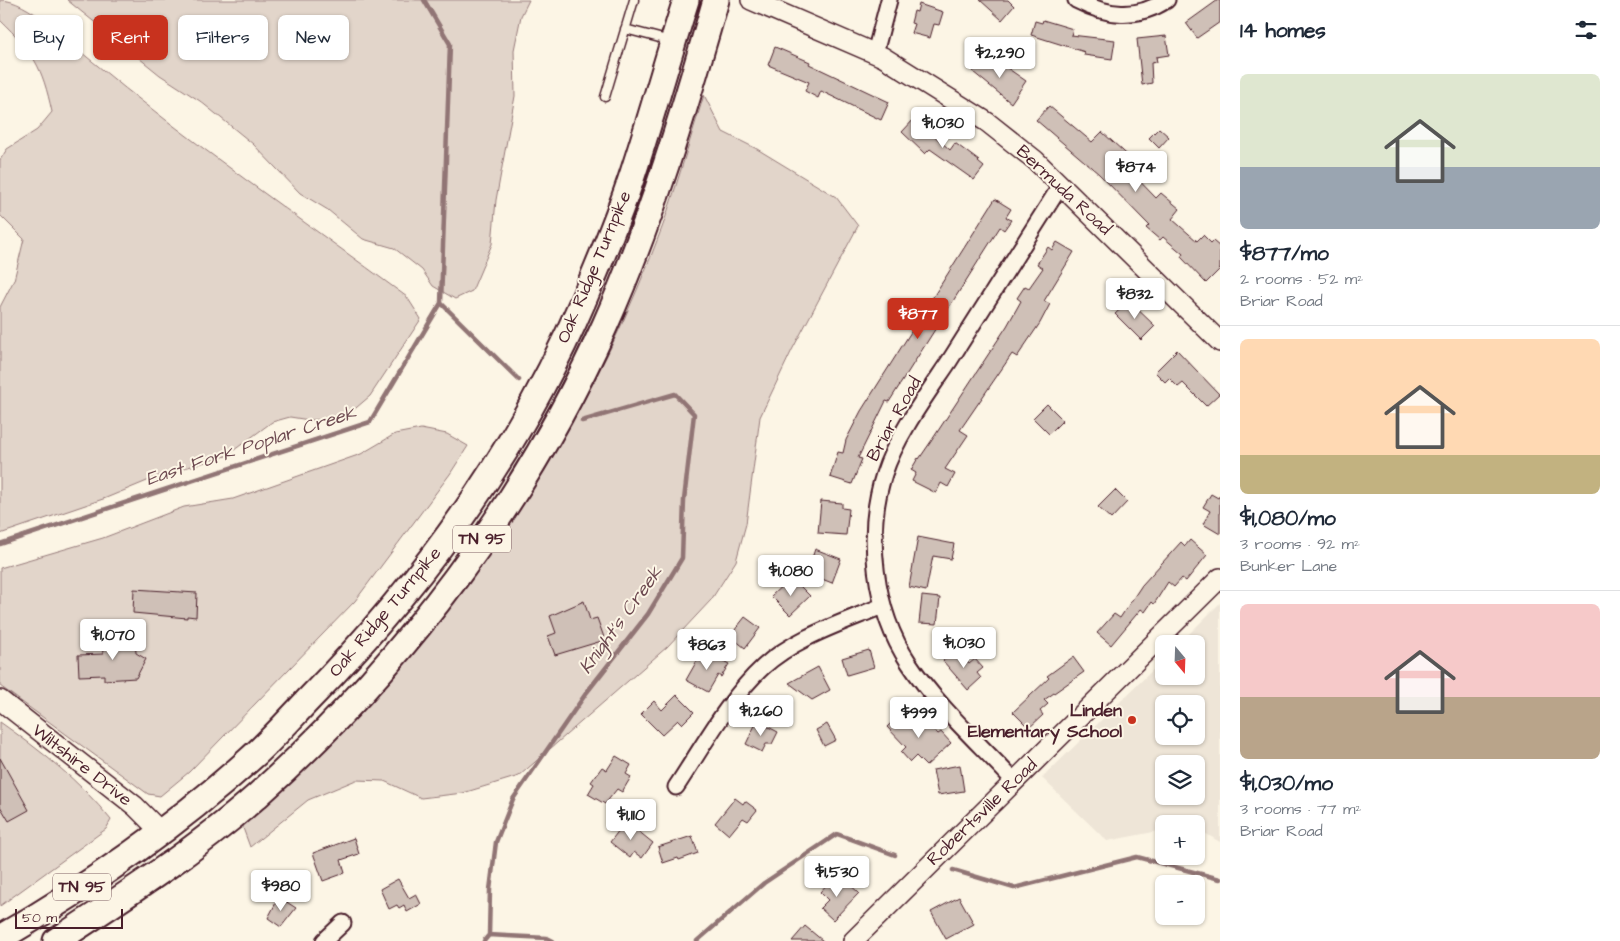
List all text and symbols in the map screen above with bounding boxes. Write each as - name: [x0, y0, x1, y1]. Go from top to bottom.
- chip: Buy: [15, 15, 83, 60]
- chip: Rent: [93, 15, 168, 60]
- chip: Filters: [178, 15, 268, 60]
- chip: New: [278, 15, 349, 60]
- text: 14 homes: [1240, 16, 1326, 45]
- icon: filters: [1572, 16, 1600, 44]
- pin: $2,290: [959, 36, 1041, 79]
- text: $2,290: [975, 42, 1025, 64]
- pin: $1,030: [902, 106, 984, 149]
- icon: home: [1375, 106, 1465, 196]
- text: $1,030: [922, 112, 964, 134]
- street label: Bermuda Road: [1011, 139, 1117, 241]
- pin: $874: [1106, 150, 1166, 193]
- text: $874: [1116, 156, 1156, 178]
- street label: Oak Ridge Turnpike: [551, 187, 638, 347]
- text: $877/mo: [1240, 239, 1329, 268]
- text: 2 rooms · 52 m²: [1240, 268, 1363, 290]
- pin: $832: [1105, 278, 1165, 320]
- text: $832: [1117, 283, 1153, 305]
- text: Briar Road: [1240, 290, 1323, 312]
- pin: $877: [888, 298, 948, 340]
- text: $877: [899, 303, 937, 325]
- street label: Briar Road: [861, 372, 927, 466]
- icon: home: [1375, 372, 1465, 462]
- water label: East Fork Poplar Creek: [142, 399, 360, 493]
- text: $1,080/mo: [1240, 504, 1336, 533]
- road number: TN 95: [453, 526, 511, 552]
- text: 3 rooms · 92 m²: [1240, 533, 1360, 555]
- street label: Oak Ridge Turnpike: [323, 541, 448, 683]
- pin: $1,080: [750, 554, 832, 597]
- text: Bunker Lane: [1240, 555, 1337, 577]
- water label: Knight's Creek: [573, 560, 669, 679]
- text: $1,080: [769, 560, 813, 582]
- pin: $1,070: [72, 618, 154, 661]
- text: $1,070: [91, 624, 135, 646]
- pin: $1,030: [923, 626, 1005, 669]
- pin: $863: [677, 628, 737, 671]
- text: $1,030: [943, 632, 985, 654]
- text: $863: [688, 634, 726, 656]
- north arrow: [1155, 635, 1205, 685]
- map controls: [1155, 635, 1205, 925]
- icon: home: [1375, 637, 1465, 727]
- pin: $1,260: [720, 694, 802, 737]
- button: locate: [1155, 695, 1205, 745]
- pin: $999: [889, 696, 949, 739]
- place label: Linden Elementary School: [968, 698, 1122, 745]
- text: $1,260: [739, 700, 783, 722]
- text: $999: [901, 702, 937, 724]
- marker: Linden Elementary School: [1126, 714, 1138, 726]
- street label: Wiltshire Drive: [27, 718, 137, 812]
- street label: Robertsville Road: [921, 753, 1043, 871]
- button: layers: [1155, 755, 1205, 805]
- text: $1,030/mo: [1240, 769, 1333, 798]
- pin: $1,110: [590, 798, 672, 841]
- text: 3 rooms · 77 m²: [1240, 798, 1361, 820]
- text: $1,110: [617, 804, 645, 826]
- button: +: [1155, 815, 1205, 865]
- text: Briar Road: [1240, 820, 1323, 842]
- pin: $1,530: [796, 856, 878, 898]
- text: $1,530: [815, 861, 859, 883]
- pin: $980: [251, 870, 311, 912]
- road number: TN 95: [53, 874, 111, 900]
- text: $980: [262, 875, 300, 897]
- button: −: [1155, 875, 1205, 925]
- scale bar: [15, 906, 122, 929]
- text: 50 m: [22, 908, 57, 928]

